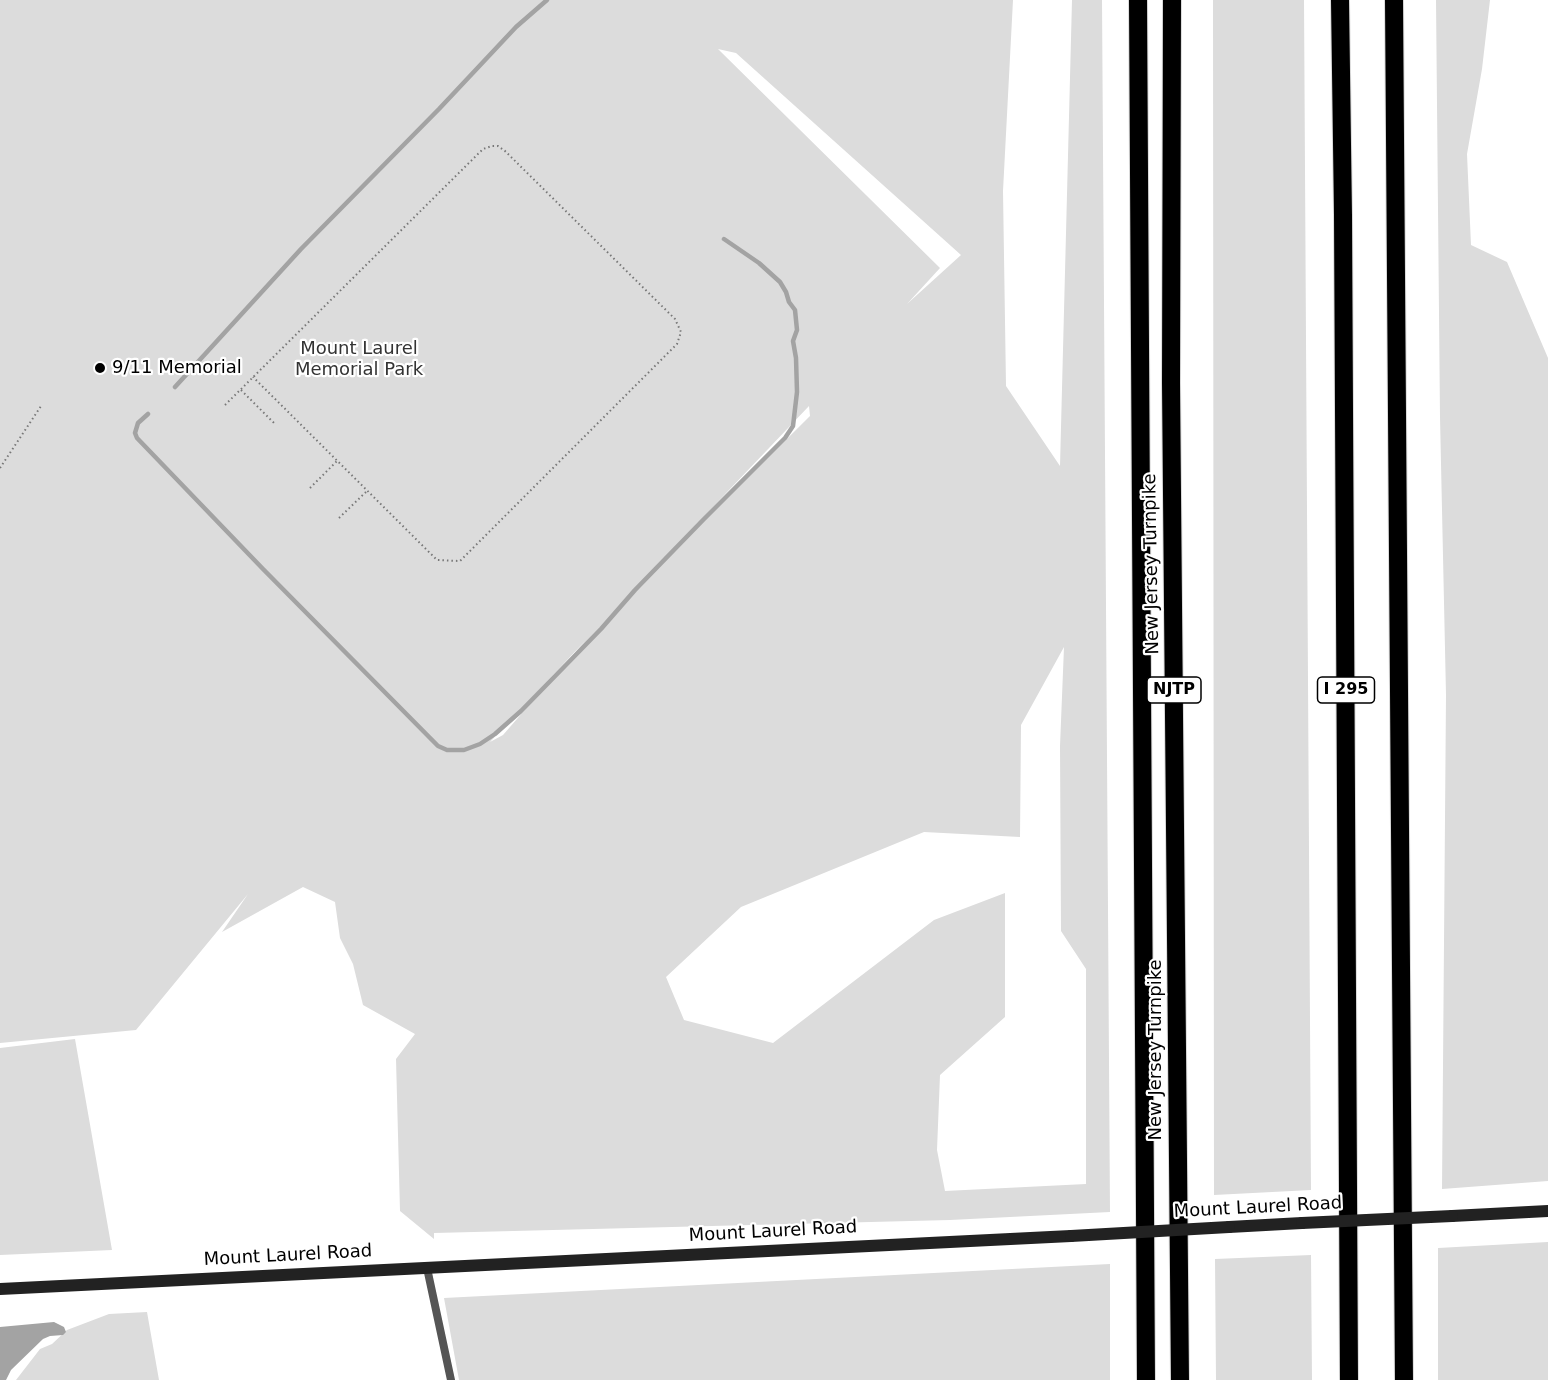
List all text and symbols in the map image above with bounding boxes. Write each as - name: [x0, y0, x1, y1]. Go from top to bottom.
- park label: Mount Laurel Memorial Park: [295, 338, 423, 380]
- place label: 9/11 Memorial: [112, 357, 242, 379]
- marker: 9/11 Memorial: [93, 361, 107, 375]
- street label: New Jersey Turnpike: [1140, 473, 1164, 655]
- road number: NJTP: [1147, 677, 1201, 703]
- road number: I 295: [1318, 677, 1374, 703]
- street label: New Jersey Turnpike: [1145, 959, 1167, 1141]
- street label: Mount Laurel Road: [1173, 1193, 1343, 1223]
- street label: Mount Laurel Road: [688, 1217, 858, 1247]
- street label: Mount Laurel Road: [203, 1241, 373, 1271]

